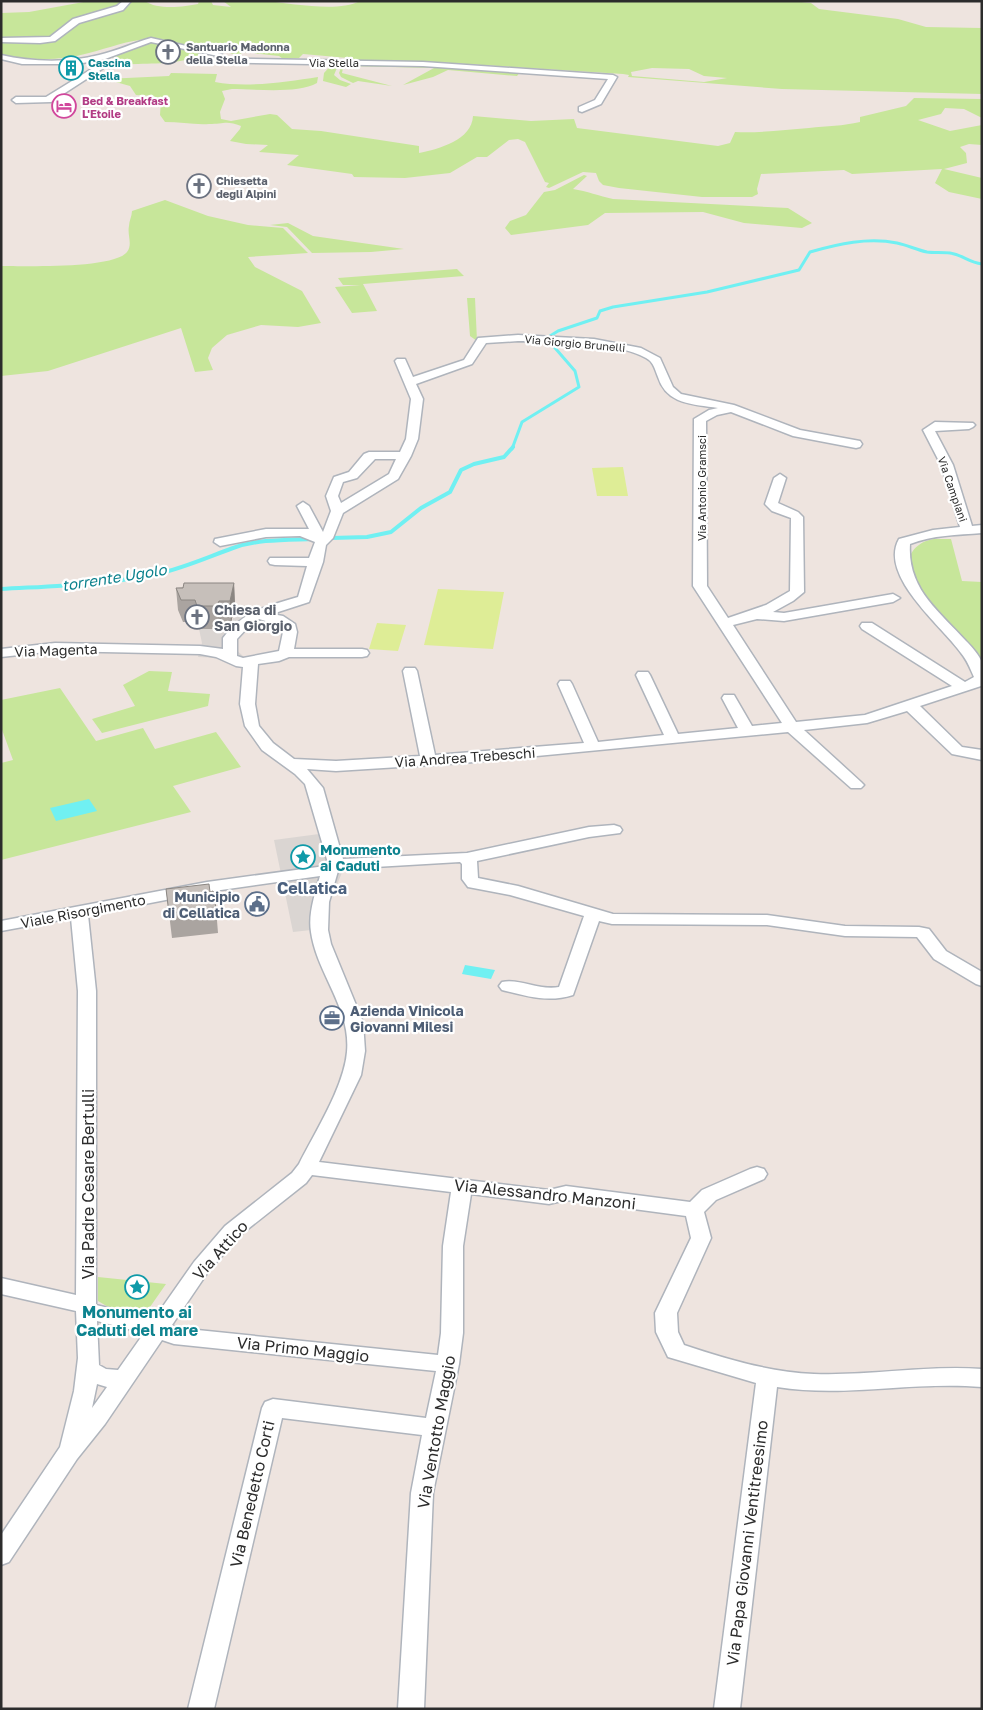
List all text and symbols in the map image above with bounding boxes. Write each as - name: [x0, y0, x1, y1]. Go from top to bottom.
- church icon: Santuario Madonna della Stella: [155, 39, 181, 65]
- place label: Santuario Madonna della Stella: [186, 40, 290, 66]
- building icon: Cascina Stella: [58, 55, 84, 81]
- place label: Cascina Stella: [88, 56, 131, 82]
- street label: Via Stella: [309, 56, 359, 69]
- hotel icon: Bed & Breakfast L'Etoile: [51, 93, 77, 119]
- place label: Bed & Breakfast L'Etoile: [82, 94, 169, 120]
- church icon: Chiesetta degli Alpini: [186, 173, 212, 199]
- place label: Chiesetta degli Alpini: [216, 174, 276, 200]
- street label: Via Giorgio Brunelli: [524, 332, 626, 354]
- street label: Via Antonio Gramsci: [695, 435, 708, 541]
- street label: Via Campiani: [936, 455, 970, 523]
- water label: torrente Ugolo: [60, 560, 169, 595]
- place label: Chiesa di San Giorgio: [214, 601, 292, 634]
- church icon: Chiesa di San Giorgio: [184, 604, 210, 630]
- street label: Via Magenta: [14, 640, 98, 660]
- street label: Via Andrea Trebeschi: [394, 744, 536, 770]
- place label: Monumento ai Caduti: [320, 841, 401, 874]
- place icon: Monumento ai Caduti: [290, 844, 316, 870]
- district label: Cellatica: [277, 878, 347, 898]
- place label: Municipio di Cellatica: [163, 888, 240, 921]
- street label: Viale Risorgimento: [19, 891, 147, 931]
- public building icon: Municipio di Cellatica: [244, 891, 270, 917]
- place label: Azienda Vinicola Giovanni Milesi: [350, 1002, 464, 1035]
- office icon: Azienda Vinicola Giovanni Milesi: [319, 1005, 345, 1031]
- street label: Via Padre Cesare Bertulli: [78, 1089, 98, 1279]
- street label: Via Alessandro Manzoni: [453, 1175, 637, 1213]
- street label: Via Attico: [188, 1216, 252, 1284]
- place icon: Monumento ai Caduti del mare: [124, 1274, 150, 1300]
- place label: Monumento ai Caduti del mare: [76, 1302, 198, 1340]
- street label: Via Primo Maggio: [236, 1332, 370, 1366]
- street label: Via Ventotto Maggio: [413, 1354, 459, 1510]
- street label: Via Benedetto Corti: [225, 1419, 279, 1569]
- street label: Via Papa Giovanni Ventitreesimo: [722, 1419, 772, 1667]

